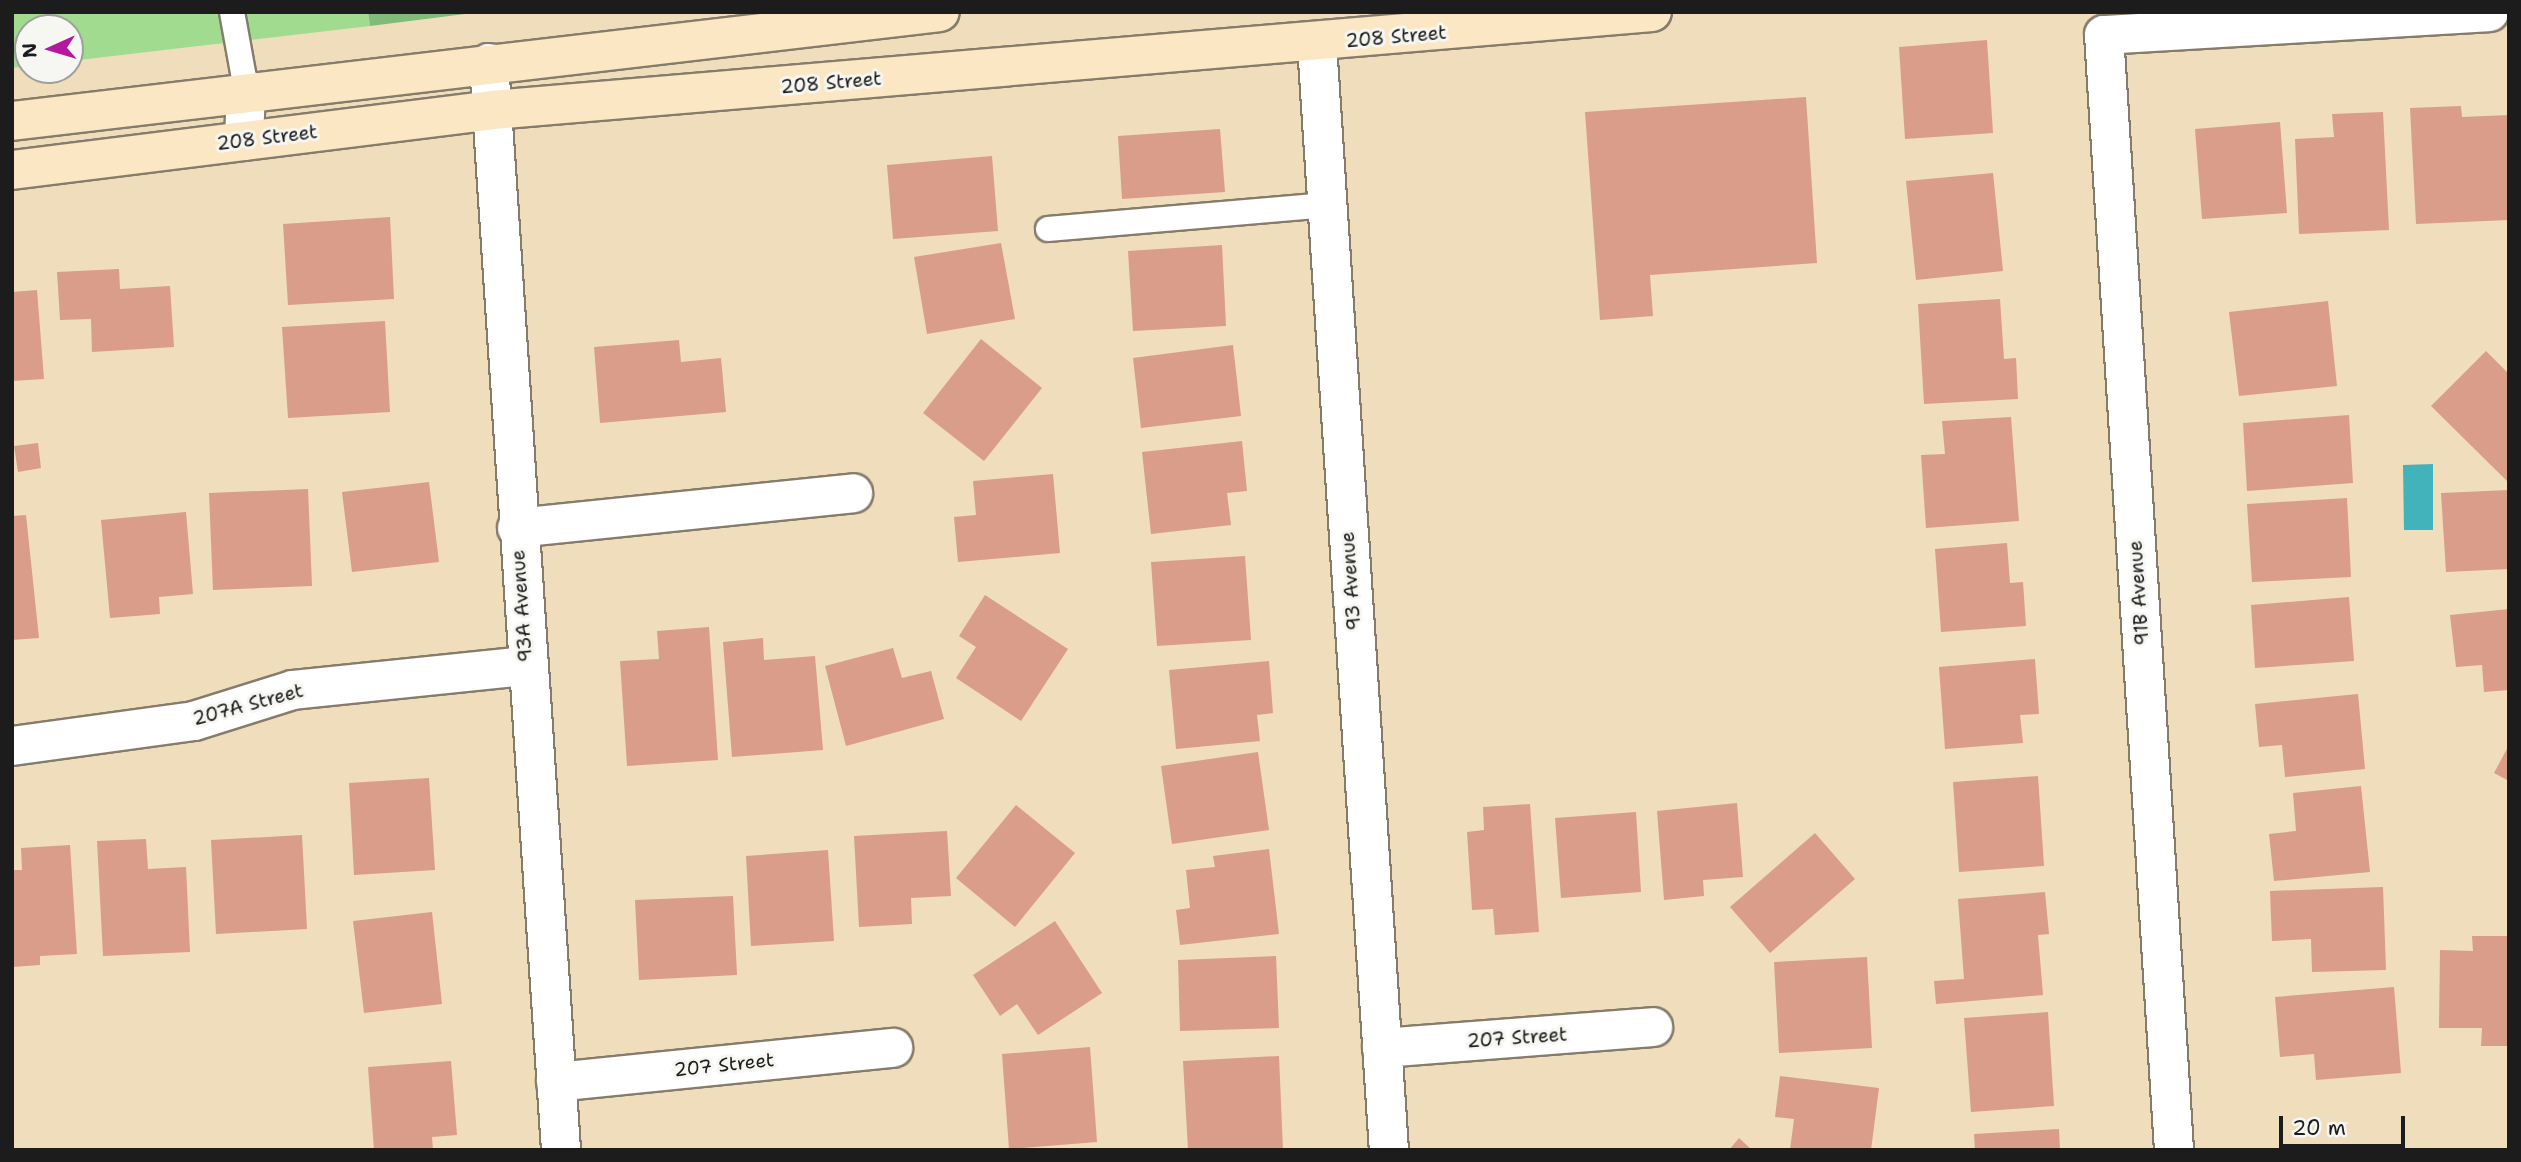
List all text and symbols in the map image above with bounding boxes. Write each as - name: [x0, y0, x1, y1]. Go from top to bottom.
- north arrow: [14, 14, 84, 84]
- street label: 208 Street: [1345, 21, 1447, 53]
- text: N: [17, 42, 43, 59]
- street label: 208 Street: [780, 67, 882, 99]
- street label: 208 Street: [215, 121, 319, 155]
- street label: 93 Avenue: [1336, 531, 1366, 631]
- street label: 91B Avenue: [2124, 540, 2154, 646]
- street label: 93A Avenue: [507, 549, 537, 663]
- street label: 207A Street: [190, 679, 306, 731]
- street label: 207 Street: [1466, 1023, 1568, 1053]
- street label: 207 Street: [673, 1048, 775, 1082]
- scale bar: [2283, 1102, 2409, 1146]
- text: 20 m: [2292, 1114, 2346, 1142]

